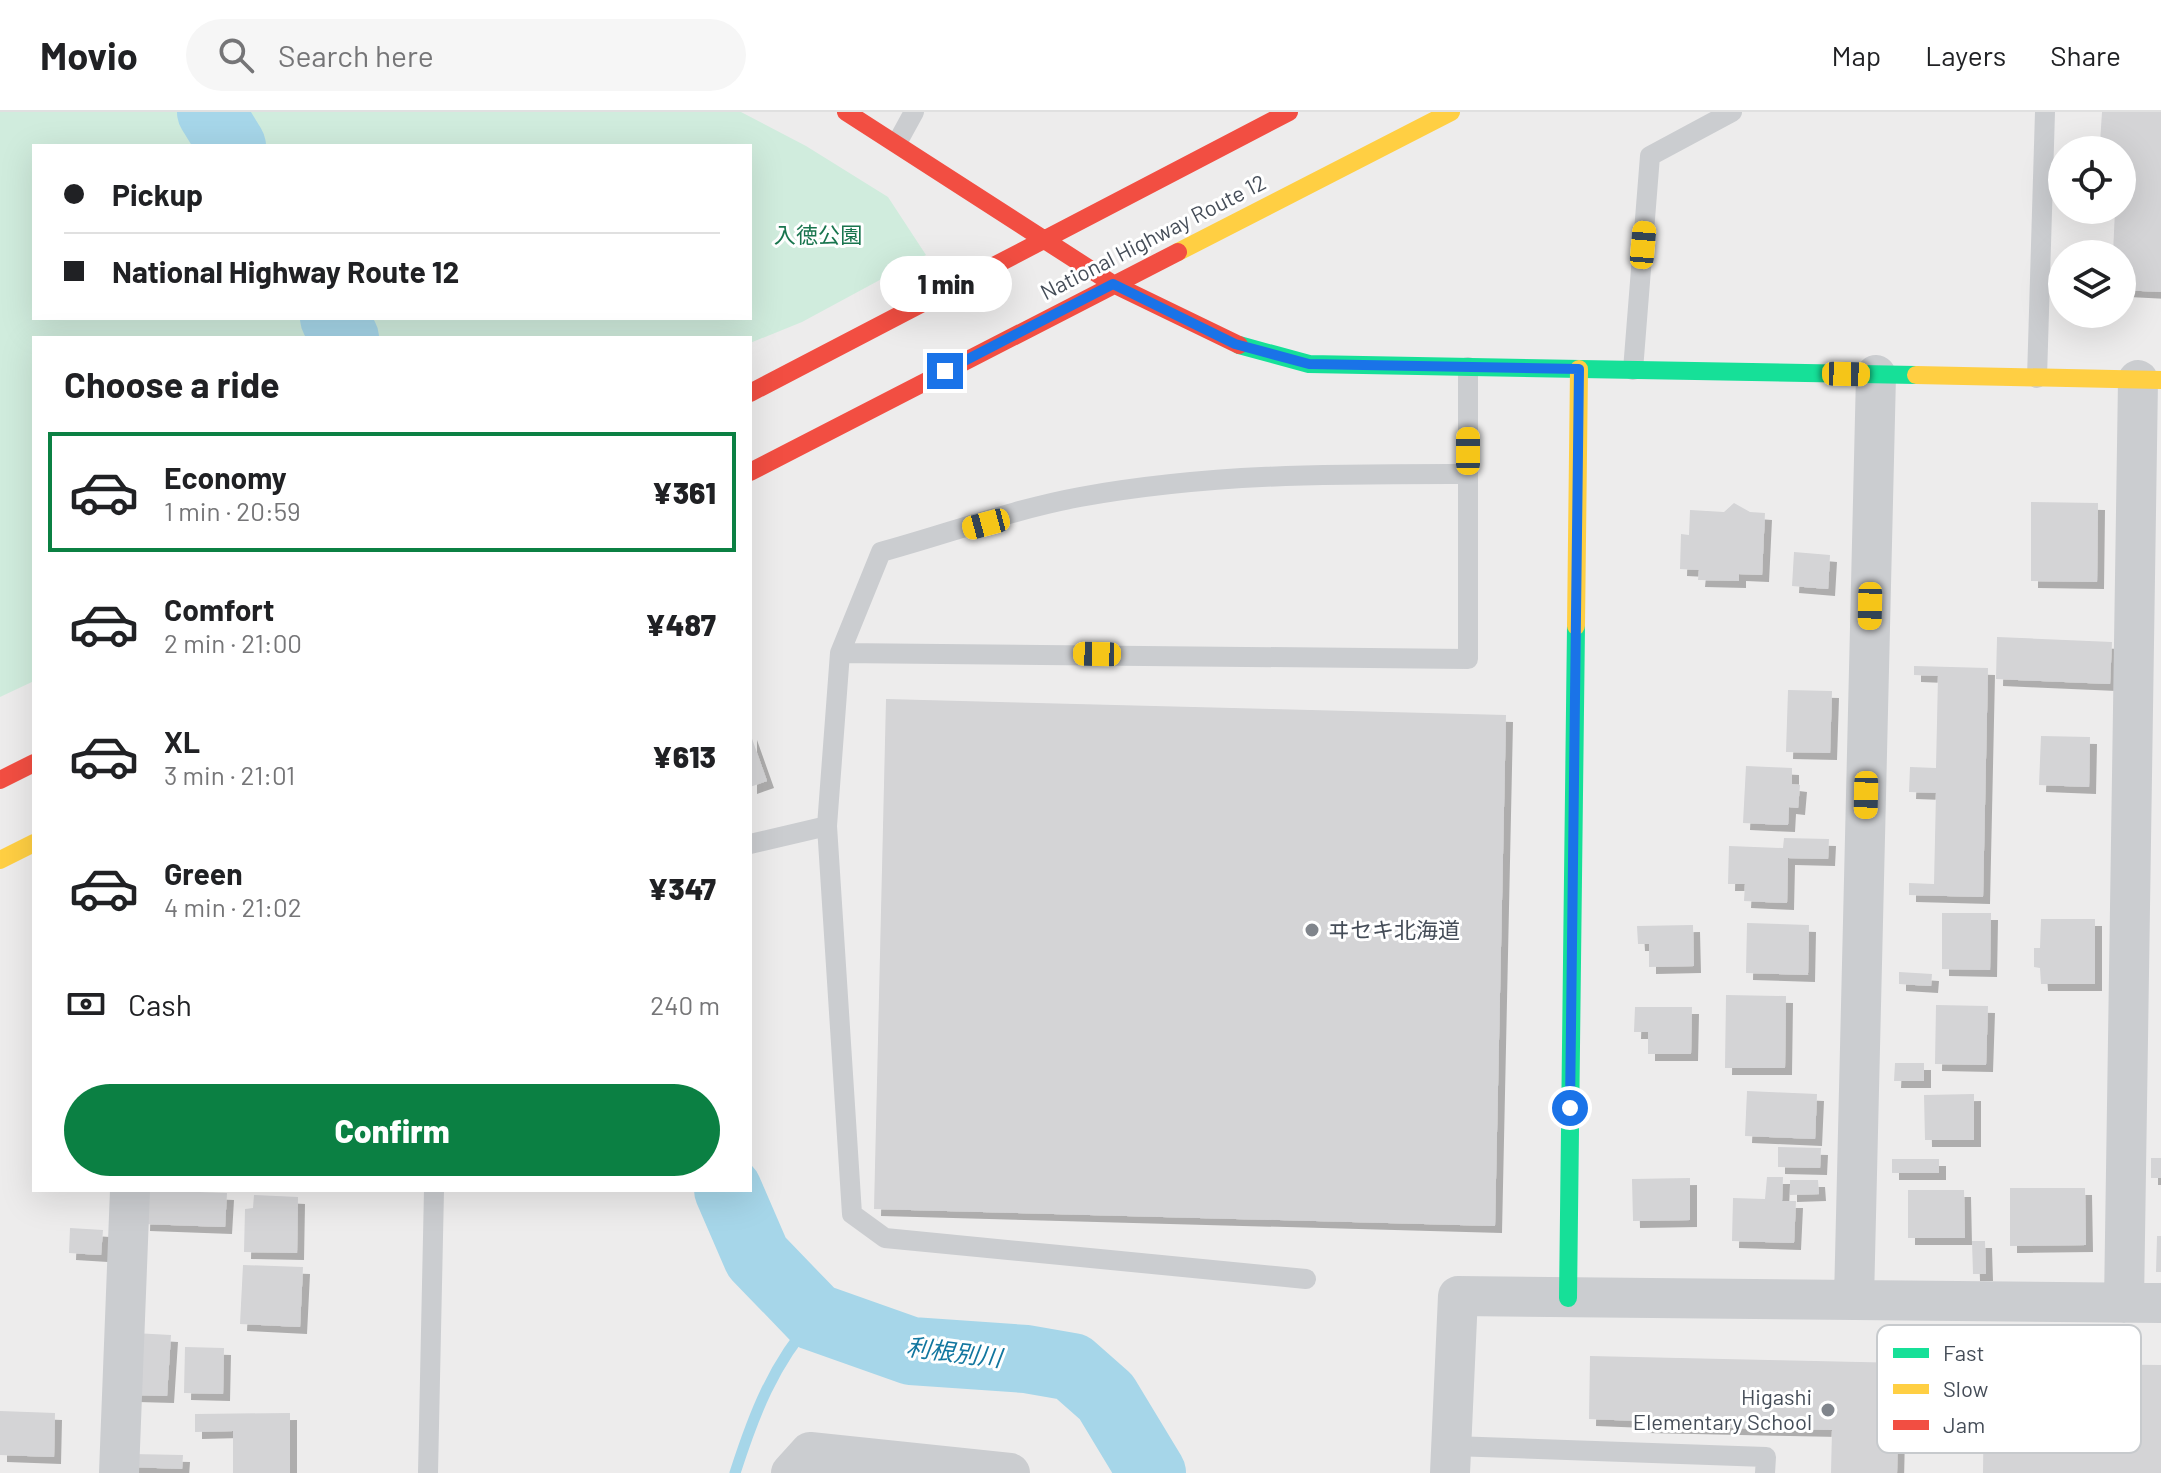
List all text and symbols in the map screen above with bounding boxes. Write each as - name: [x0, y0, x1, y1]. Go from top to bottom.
- search box: [186, 19, 746, 91]
- text: Movio: [40, 32, 138, 78]
- icon: search: [214, 33, 258, 77]
- text: Search here: [278, 37, 434, 73]
- text: Map: [1831, 38, 1881, 72]
- text: Layers: [1925, 38, 2006, 72]
- text: Share: [2050, 38, 2121, 72]
- map controls: [2048, 136, 2136, 328]
- button: locate: [2048, 136, 2136, 224]
- street label: National Highway Route 12: [1036, 168, 1270, 304]
- text: Pickup: [112, 176, 203, 212]
- car: [1629, 220, 1657, 270]
- park label: 入徳公園: [774, 221, 862, 247]
- button: layers: [2048, 240, 2136, 328]
- text: National Highway Route 12: [112, 253, 459, 289]
- callout: 1 min: [879, 255, 1011, 311]
- text: 1 min: [917, 268, 975, 299]
- route end: [927, 353, 963, 389]
- text: Choose a ride: [64, 362, 280, 405]
- car: [1822, 362, 1870, 386]
- car: [1456, 427, 1480, 475]
- icon: car: [68, 456, 140, 528]
- text: Economy: [164, 459, 287, 495]
- text: ¥361: [652, 474, 716, 510]
- text: 1 min · 20:59: [164, 495, 301, 526]
- car: [960, 506, 1012, 542]
- car: [1858, 582, 1882, 630]
- icon: car: [68, 588, 140, 660]
- text: Comfort: [164, 591, 274, 627]
- text: ¥487: [645, 606, 716, 642]
- text: 2 min · 21:00: [164, 627, 302, 658]
- car: [1073, 642, 1121, 666]
- icon: car: [68, 720, 140, 792]
- text: XL: [164, 723, 200, 759]
- text: ¥613: [652, 738, 716, 774]
- text: 3 min · 21:01: [164, 759, 295, 790]
- car: [1854, 771, 1878, 819]
- icon: car: [68, 852, 140, 924]
- text: Green: [164, 855, 243, 891]
- text: ¥347: [648, 870, 716, 906]
- text: 4 min · 21:02: [164, 891, 302, 922]
- place label: ヰセキ北海道: [1328, 916, 1460, 942]
- marker: ヰセキ北海道: [1303, 921, 1321, 939]
- icon: cash: [64, 982, 108, 1026]
- text: Cash: [128, 986, 192, 1022]
- text: 240 m: [650, 989, 720, 1020]
- button: Confirm: [64, 1084, 720, 1176]
- route start: [1552, 1090, 1588, 1126]
- legend: [1877, 1325, 2141, 1453]
- water label: 利根別川: [905, 1331, 1007, 1372]
- text: Fast: [1943, 1339, 1985, 1365]
- text: Slow: [1943, 1375, 1988, 1401]
- place label: Higashi Elementary School: [1633, 1383, 1812, 1434]
- marker: Higashi Elementary School: [1819, 1401, 1837, 1419]
- text: Jam: [1943, 1411, 1985, 1437]

